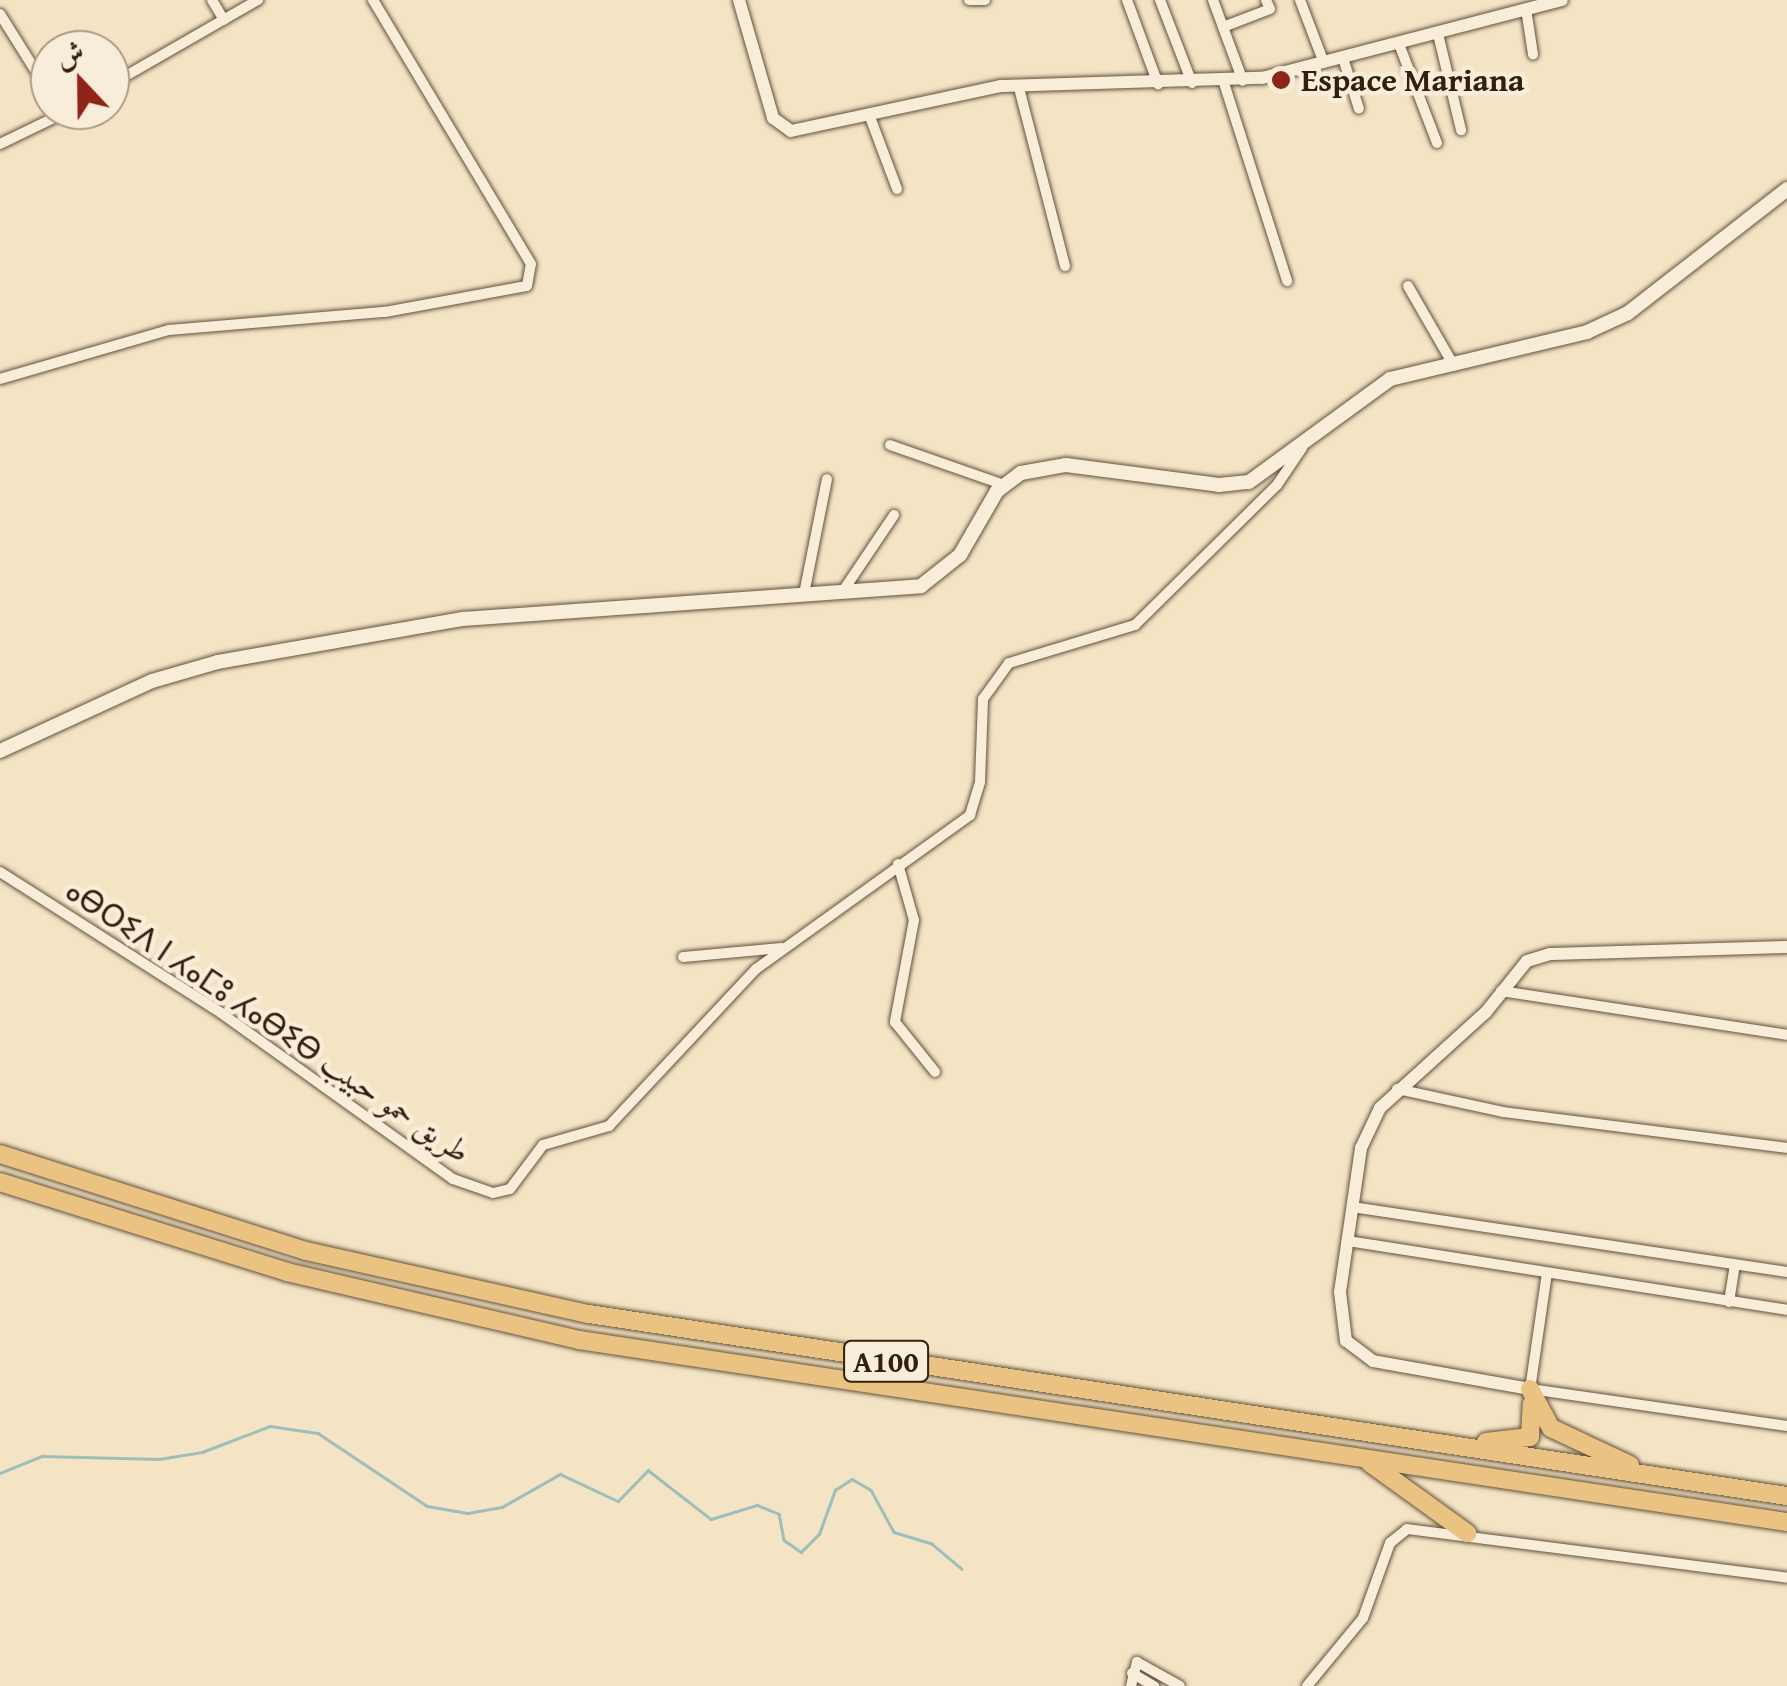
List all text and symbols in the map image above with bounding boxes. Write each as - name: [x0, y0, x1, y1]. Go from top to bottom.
- text: ش: [49, 29, 90, 78]
- north arrow: [30, 30, 130, 130]
- place label: Espace Mariana: [1301, 61, 1524, 99]
- marker: Espace Mariana: [1270, 69, 1292, 91]
- street label: ⴰⴱⵔⵉⴷ ⵏ ⵃⴰⵎⵓ ⵃⴰⴱⵉⴱ طريق حمو حبيب: [58, 871, 478, 1171]
- road number: A100: [841, 1336, 931, 1386]

